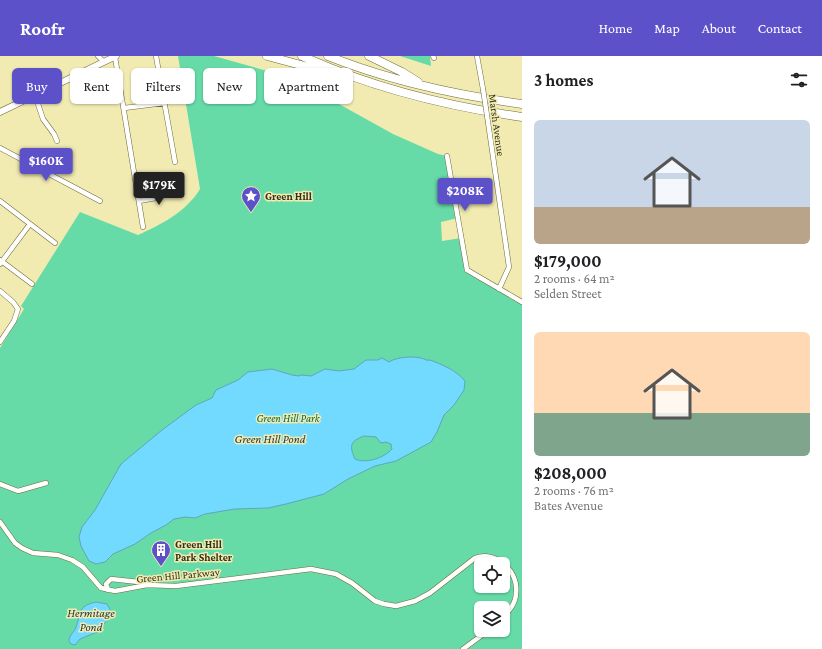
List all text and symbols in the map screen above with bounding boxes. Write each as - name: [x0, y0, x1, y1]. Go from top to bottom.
- text: Roofr: [20, 18, 65, 39]
- text: Home: [599, 20, 632, 36]
- text: Map: [654, 20, 680, 36]
- text: About: [702, 20, 736, 36]
- text: Contact: [758, 20, 802, 36]
- chip: Buy: [12, 68, 62, 104]
- chip: Rent: [70, 68, 123, 104]
- chip: Filters: [131, 68, 195, 104]
- chip: New: [203, 68, 256, 104]
- chip: Apartment: [264, 68, 353, 104]
- icon: filters: [788, 69, 810, 91]
- text: 3 homes: [534, 71, 593, 90]
- street label: Marsh Avenue: [487, 93, 507, 157]
- icon: home: [636, 146, 708, 218]
- pin: $160K: [18, 148, 74, 182]
- text: $160K: [29, 153, 63, 168]
- pin: $179K: [131, 172, 187, 206]
- text: $179K: [142, 177, 176, 192]
- pin: $208K: [437, 178, 493, 212]
- text: $208K: [447, 183, 483, 198]
- place icon: Green Hill: [240, 185, 262, 213]
- place label: Green Hill: [265, 190, 313, 202]
- text: $179,000: [534, 252, 602, 271]
- text: 2 rooms · 64 m²: [534, 271, 615, 286]
- text: Selden Street: [534, 286, 602, 301]
- icon: home: [636, 358, 708, 430]
- park label: Green Hill Park: [256, 412, 321, 424]
- water label: Green Hill Pond: [235, 432, 306, 446]
- text: $208,000: [534, 464, 607, 483]
- text: 2 rooms · 76 m²: [534, 483, 614, 498]
- text: Bates Avenue: [534, 498, 603, 513]
- place label: Green Hill Park Shelter: [175, 538, 233, 563]
- building icon: Green Hill Park Shelter: [150, 539, 172, 567]
- map controls: [474, 557, 510, 637]
- button: locate: [474, 557, 510, 593]
- street label: Green Hill Parkway: [136, 565, 221, 586]
- button: layers: [474, 601, 510, 637]
- water label: Hermitage Pond: [67, 606, 115, 634]

